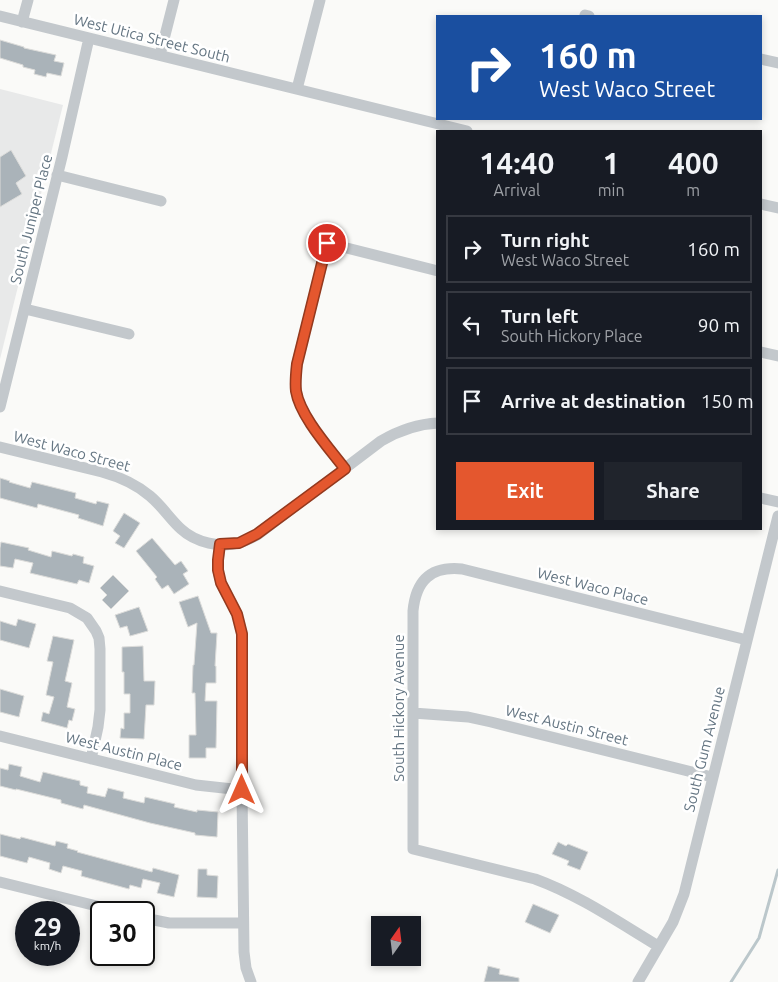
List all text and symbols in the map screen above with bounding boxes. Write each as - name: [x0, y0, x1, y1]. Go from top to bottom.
- street label: West Utica Street South: [72, 10, 232, 66]
- icon: right: [456, 35, 521, 100]
- text: 160 m: [539, 35, 637, 75]
- text: West Waco Street: [539, 76, 715, 101]
- text: 14:40: [479, 146, 554, 180]
- text: 1: [603, 146, 620, 180]
- text: 400: [668, 146, 719, 180]
- street label: South Juniper Place: [7, 152, 55, 286]
- text: Arrival: [494, 181, 540, 199]
- text: min: [598, 181, 625, 199]
- text: m: [686, 181, 700, 199]
- pin: [306, 222, 348, 264]
- icon: arrive: [313, 229, 341, 257]
- text: Turn right: [501, 229, 589, 251]
- icon: right: [458, 235, 486, 263]
- text: 160 m: [687, 238, 740, 260]
- text: West Waco Street: [501, 251, 629, 269]
- text: Turn left: [501, 305, 579, 327]
- icon: left: [458, 311, 486, 339]
- text: 90 m: [698, 314, 740, 336]
- text: South Hickory Place: [501, 327, 643, 345]
- icon: arrive: [458, 387, 486, 415]
- text: Arrive at destination: [501, 390, 686, 412]
- text: 150 m: [701, 390, 754, 412]
- street label: West Waco Street: [12, 427, 132, 475]
- button: Exit: [456, 462, 594, 520]
- button: Share: [604, 462, 742, 520]
- street label: West Waco Place: [536, 564, 650, 608]
- street label: South Hickory Avenue: [390, 634, 407, 782]
- street label: South Gum Avenue: [680, 685, 728, 813]
- street label: West Austin Street: [504, 702, 630, 749]
- street label: West Austin Place: [64, 728, 184, 774]
- position arrow: [215, 763, 267, 815]
- speed limit sign: 30: [90, 901, 155, 966]
- text: 29: [33, 913, 62, 941]
- north arrow: [371, 916, 421, 966]
- map controls: [371, 916, 421, 966]
- text: km/h: [34, 939, 61, 952]

